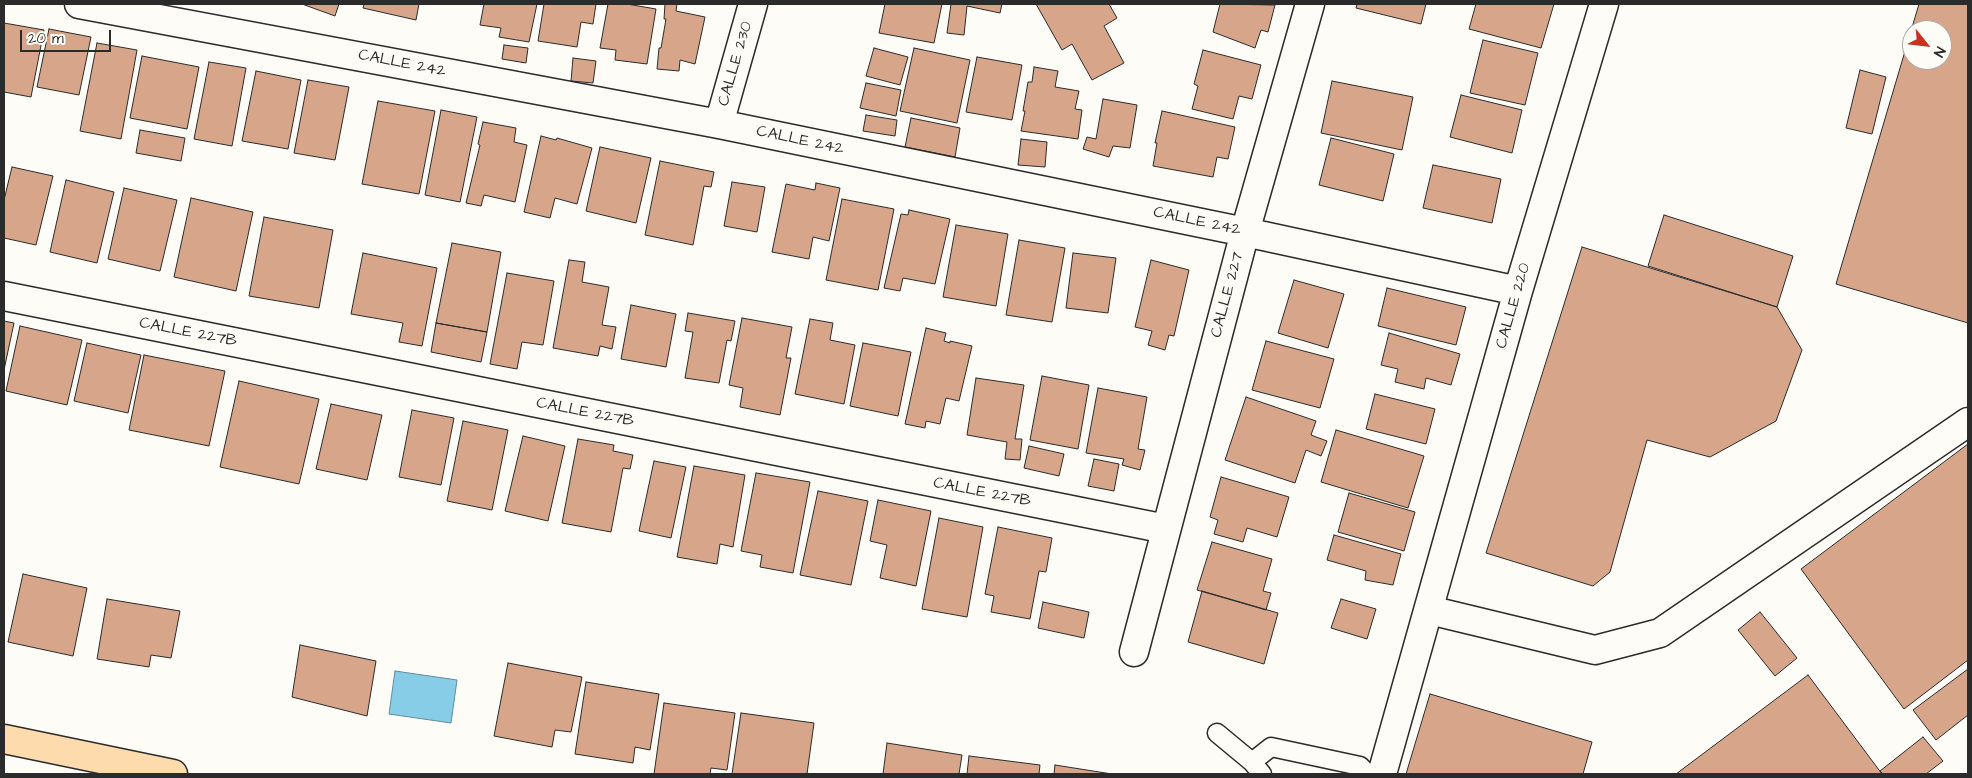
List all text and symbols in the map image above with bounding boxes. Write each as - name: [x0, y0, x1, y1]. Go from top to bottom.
- scale bar: [22, 20, 114, 52]
- street label: CALLE 230: [715, 20, 757, 108]
- north arrow: [1902, 20, 1952, 70]
- text: 20 m: [28, 28, 64, 49]
- text: N: [1928, 43, 1950, 60]
- street label: CALLE 242: [357, 46, 447, 82]
- street label: CALLE 242: [755, 122, 845, 160]
- street label: CALLE 242: [1152, 203, 1242, 241]
- street label: CALLE 227: [1207, 250, 1249, 340]
- street label: CALLE 220: [1493, 261, 1535, 351]
- street label: CALLE 227B: [138, 314, 238, 352]
- street label: CALLE 227B: [535, 394, 635, 432]
- street label: CALLE 227B: [932, 474, 1032, 512]

